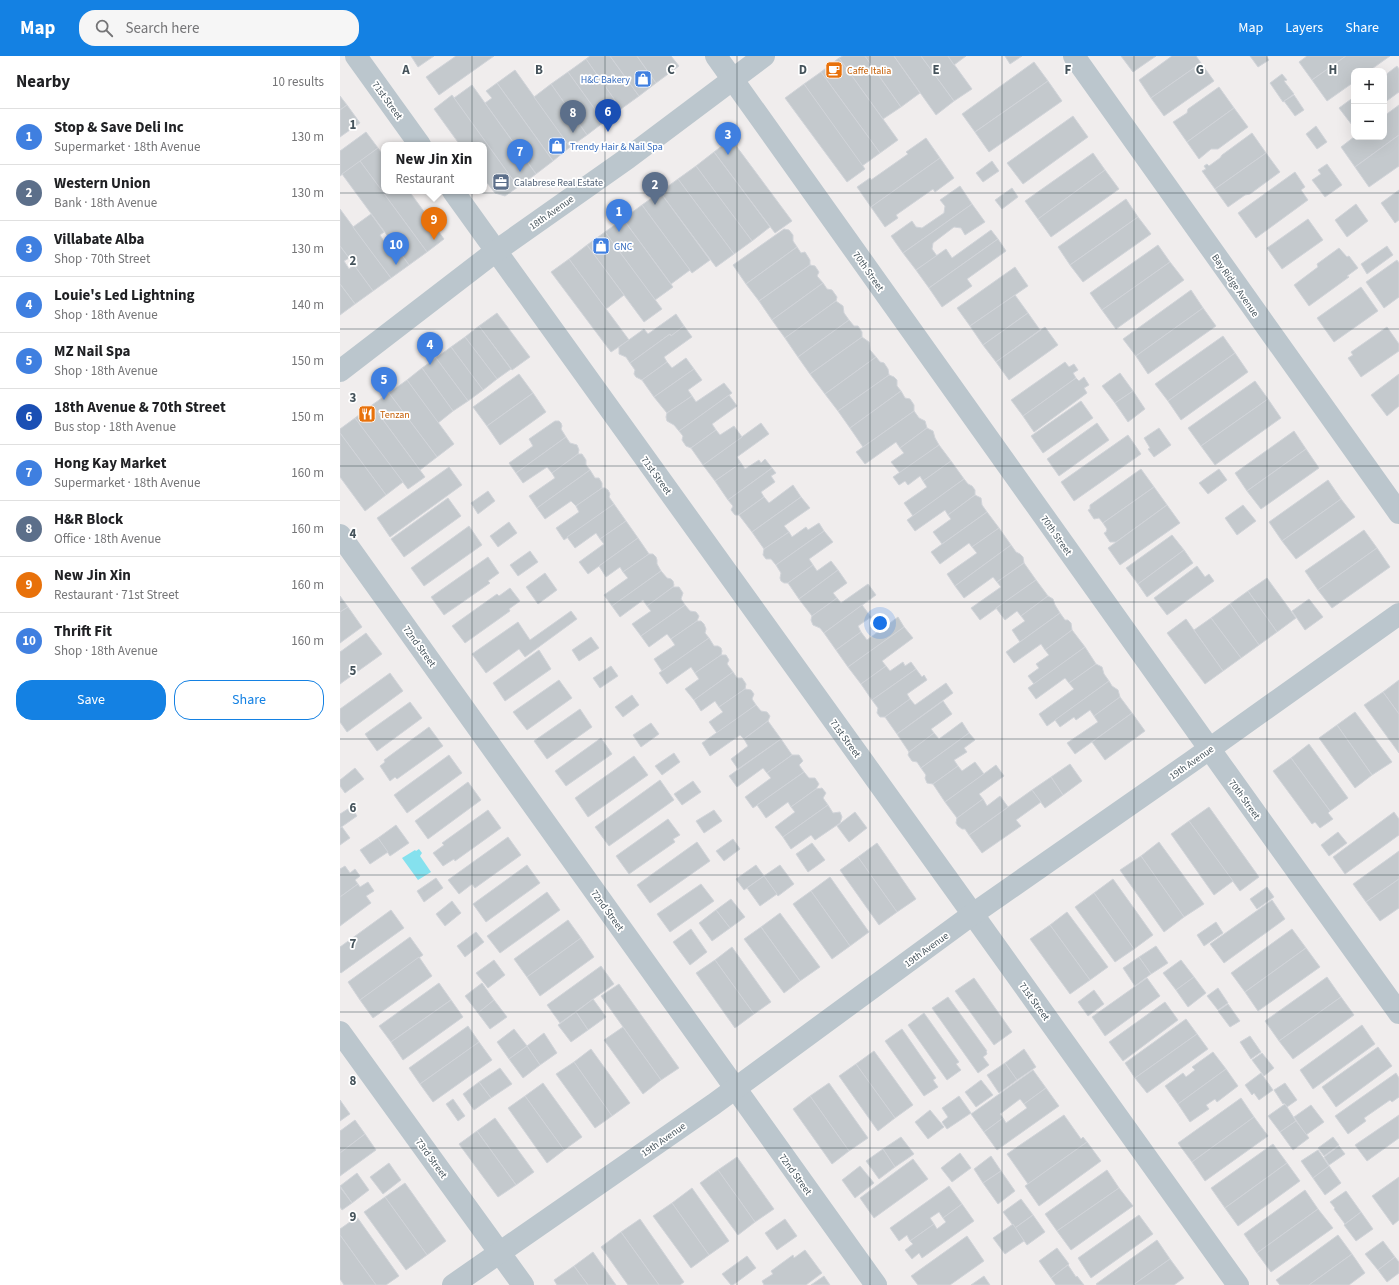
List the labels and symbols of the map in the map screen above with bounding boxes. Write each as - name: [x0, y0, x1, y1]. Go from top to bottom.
- cafe icon: Caffe Italia: [824, 60, 844, 80]
- text: A: [401, 61, 410, 79]
- text: B: [535, 61, 543, 79]
- text: C: [667, 61, 675, 79]
- text: D: [799, 61, 807, 79]
- text: E: [932, 61, 940, 79]
- text: F: [1065, 61, 1072, 79]
- text: G: [1196, 61, 1204, 79]
- text: H: [1329, 61, 1337, 79]
- place label: Caffe Italia: [847, 64, 891, 78]
- shop icon: H&C Bakery: [633, 69, 653, 89]
- place label: H&C Bakery: [581, 73, 630, 87]
- street label: 71st Street: [368, 79, 406, 123]
- pin: 6: [595, 99, 621, 132]
- pin: 8: [560, 100, 586, 133]
- text: 1: [350, 116, 357, 134]
- pin: 3: [715, 122, 741, 155]
- shop icon: Trendy Hair & Nail Spa: [547, 136, 567, 156]
- pin: 7: [507, 139, 533, 172]
- place label: Trendy Hair & Nail Spa: [570, 140, 663, 154]
- office icon: Calabrese Real Estate: [491, 172, 511, 192]
- pin: 2: [642, 172, 668, 205]
- place label: Calabrese Real Estate: [514, 176, 603, 190]
- street label: 18th Avenue: [526, 192, 577, 233]
- pin: 1: [606, 199, 632, 232]
- pin: 9: [421, 207, 447, 240]
- pin: 10: [383, 232, 409, 265]
- shop icon: GNC: [591, 236, 611, 256]
- place label: GNC: [614, 240, 633, 254]
- street label: 70th Street: [849, 249, 887, 295]
- street label: Bay Ridge Avenue: [1208, 251, 1262, 320]
- text: 2: [350, 252, 357, 270]
- pin: 4: [417, 332, 443, 365]
- pin: 5: [371, 367, 397, 400]
- text: 3: [350, 389, 357, 407]
- restaurant icon: Tenzan: [357, 404, 377, 424]
- place label: Tenzan: [380, 408, 410, 422]
- street label: 71st Street: [637, 454, 675, 498]
- street label: 70th Street: [1037, 513, 1075, 559]
- text: 4: [350, 525, 357, 543]
- your location: [870, 613, 890, 633]
- street label: 72nd Street: [399, 623, 439, 671]
- text: 5: [350, 662, 357, 680]
- street label: 71st Street: [826, 717, 864, 761]
- street label: 19th Avenue: [1166, 742, 1217, 783]
- street label: 70th Street: [1225, 777, 1264, 823]
- text: 6: [350, 799, 357, 817]
- street label: 72nd Street: [587, 887, 627, 935]
- street label: 19th Avenue: [902, 929, 952, 971]
- text: 7: [350, 935, 357, 953]
- street label: 71st Street: [1015, 980, 1053, 1024]
- text: 8: [350, 1072, 357, 1090]
- street label: 19th Avenue: [638, 1119, 689, 1160]
- street label: 73rd Street: [412, 1136, 451, 1182]
- street label: 72nd Street: [775, 1151, 815, 1199]
- text: 9: [350, 1208, 357, 1226]

